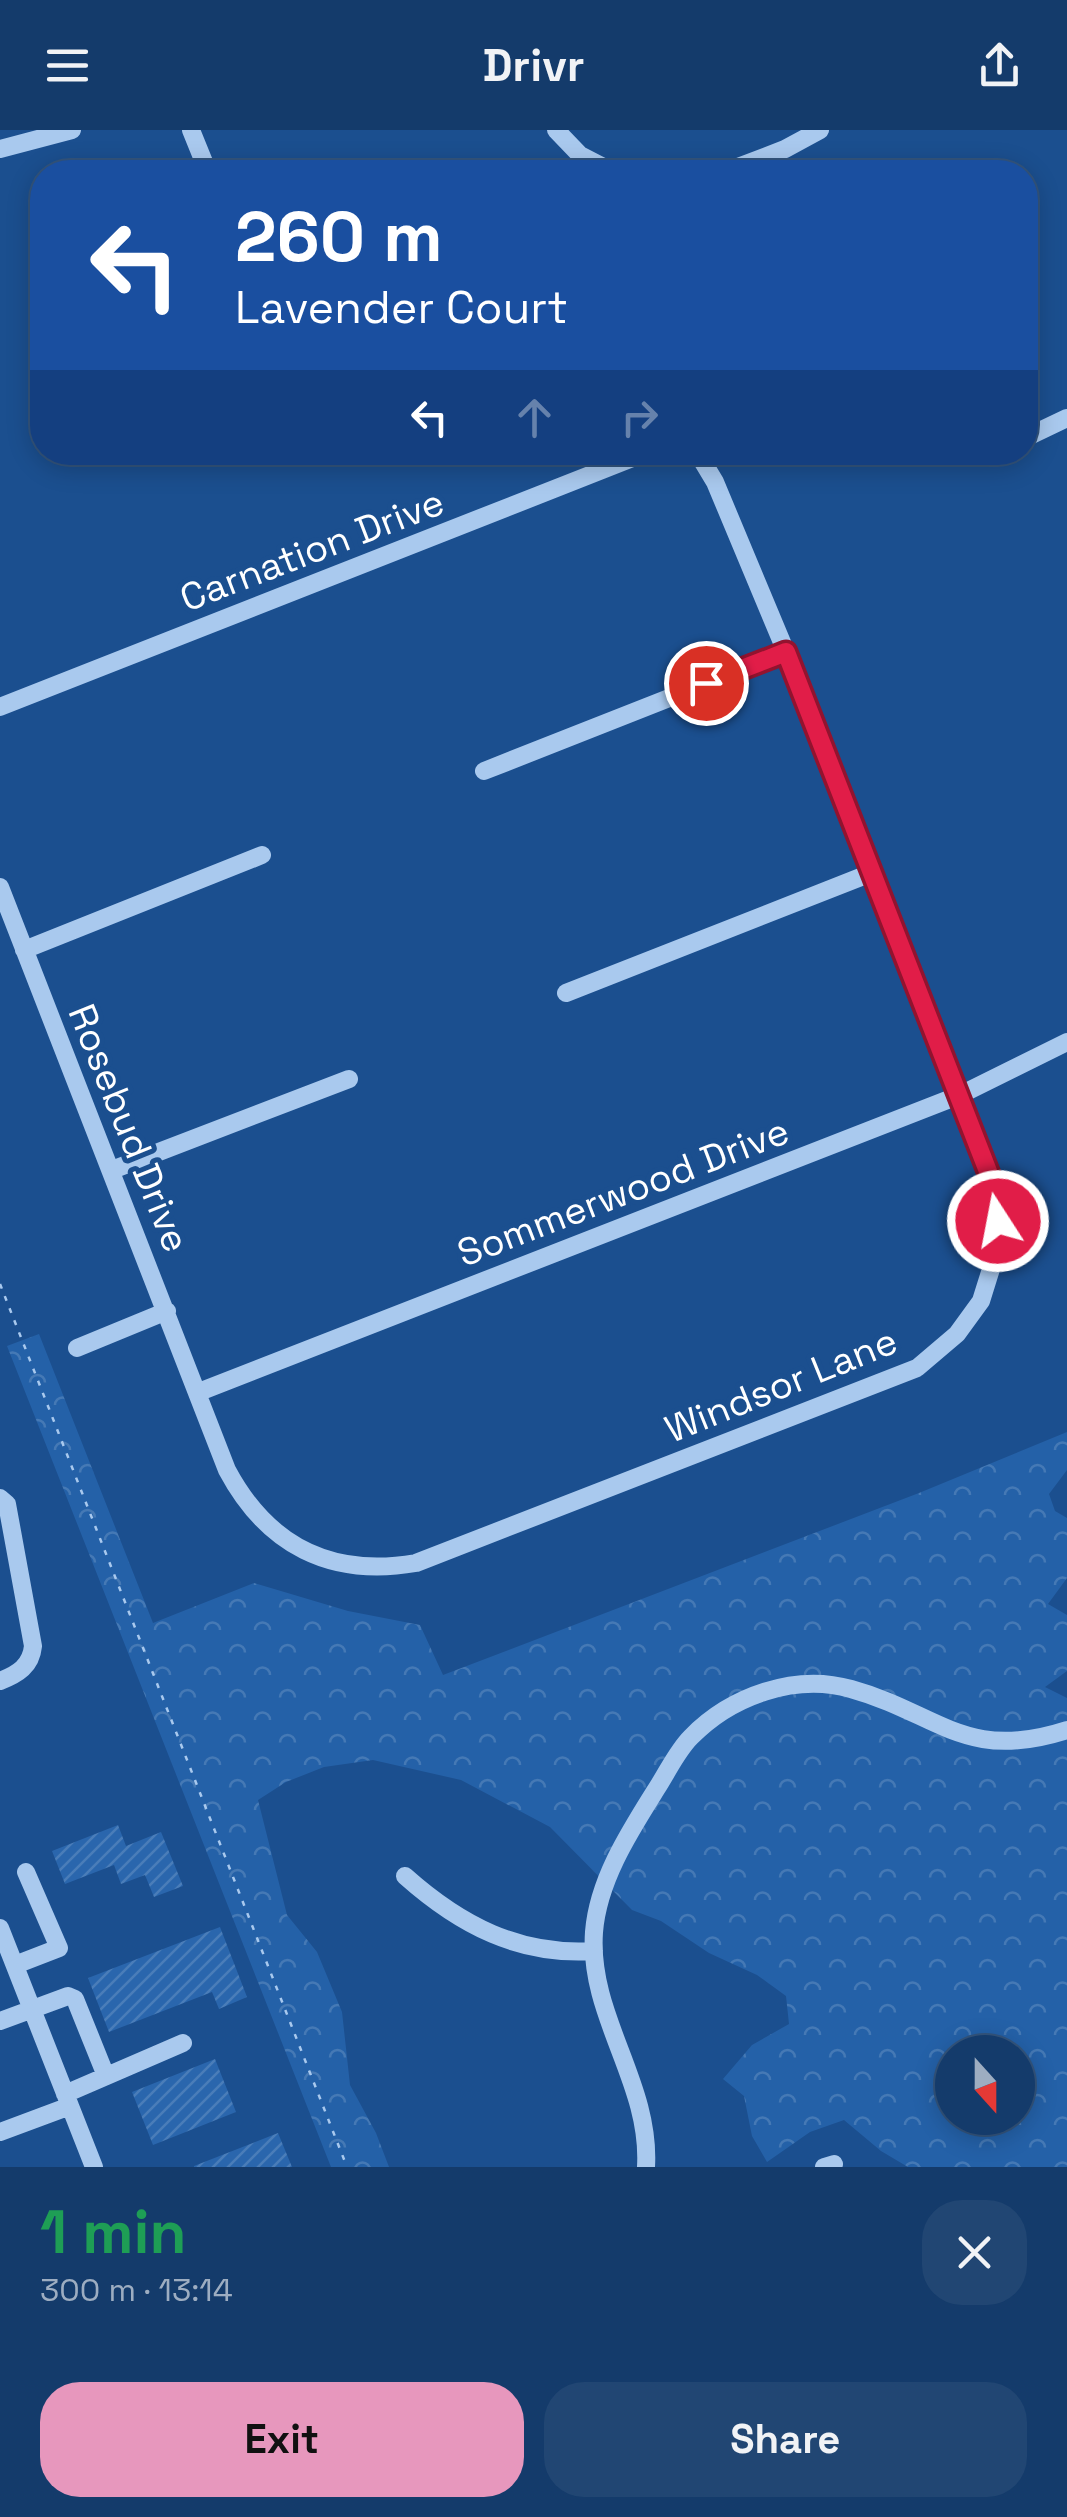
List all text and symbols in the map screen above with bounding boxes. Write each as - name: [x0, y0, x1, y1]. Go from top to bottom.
- text: Drivr: [482, 37, 585, 94]
- icon: menu: [40, 38, 95, 93]
- icon: share: [972, 38, 1027, 93]
- text: 260 m: [235, 192, 443, 281]
- icon: left: [70, 200, 200, 330]
- text: Lavender Court: [235, 279, 568, 336]
- icon: left: [402, 390, 457, 445]
- icon: ahead: [507, 390, 562, 445]
- icon: right: [612, 390, 667, 445]
- street label: Carnation Drive: [173, 478, 451, 622]
- pin: [664, 641, 749, 726]
- icon: arrive: [679, 656, 734, 711]
- street label: Rosebud Drive: [57, 997, 201, 1259]
- street label: Sommerwood Drive: [450, 1107, 796, 1277]
- position arrow: [946, 1169, 1050, 1273]
- street label: Windsor Lane: [658, 1317, 904, 1453]
- north arrow: [935, 2035, 1035, 2135]
- map controls: [935, 2035, 1035, 2135]
- text: 1 min: [40, 2194, 187, 2271]
- button: close: [922, 2200, 1027, 2305]
- text: 300 m · 13:14: [40, 2270, 233, 2310]
- button: Exit: [40, 2382, 524, 2497]
- button: Share: [544, 2382, 1027, 2497]

